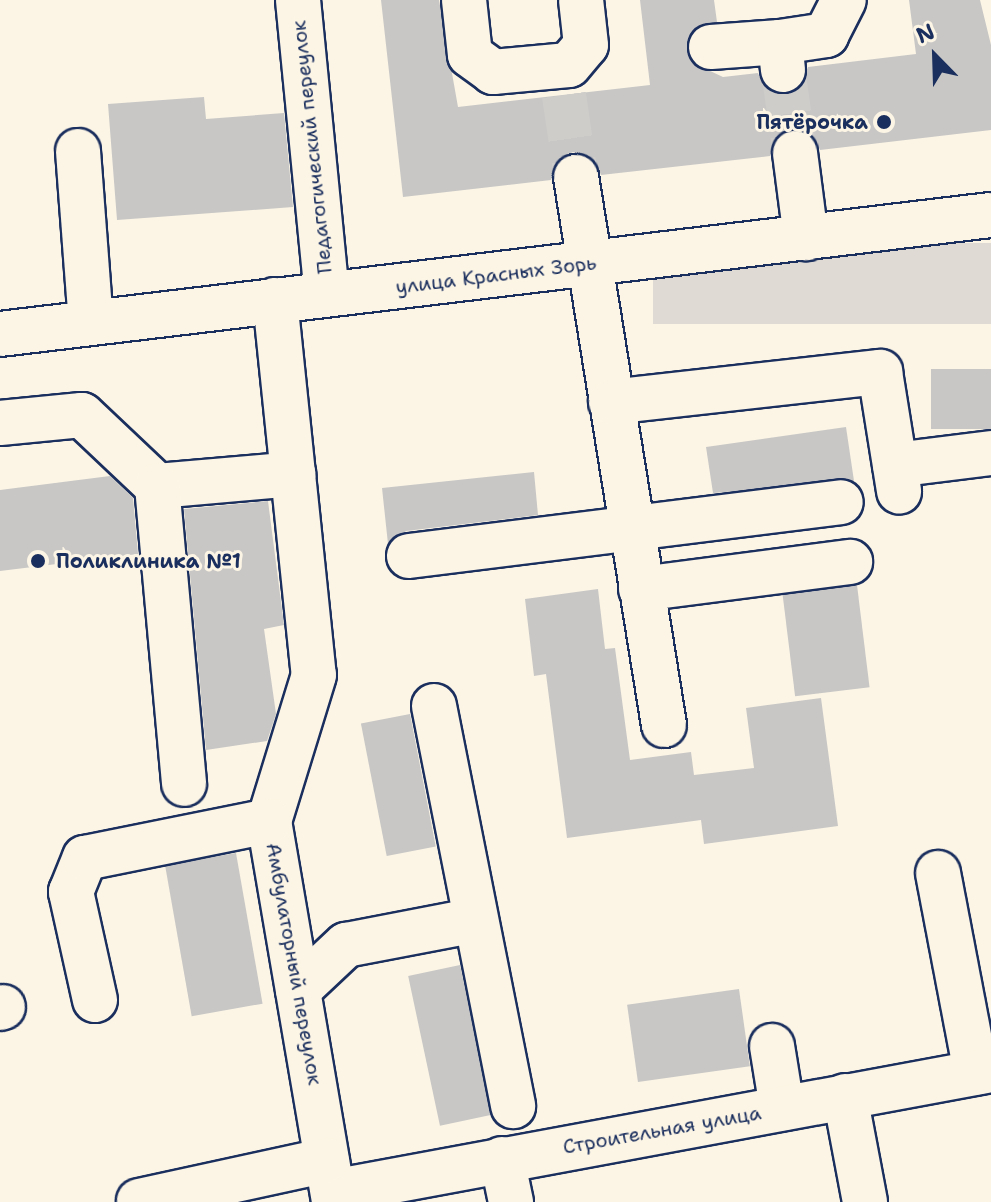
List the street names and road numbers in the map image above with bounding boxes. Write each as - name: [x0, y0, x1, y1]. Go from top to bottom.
- street label: Педагогический переулок: [287, 19, 337, 275]
- street label: улица Красных Зорь: [394, 251, 598, 299]
- street label: Амбулаторный переулок: [261, 841, 327, 1087]
- street label: Строительная улица: [561, 1101, 763, 1159]

